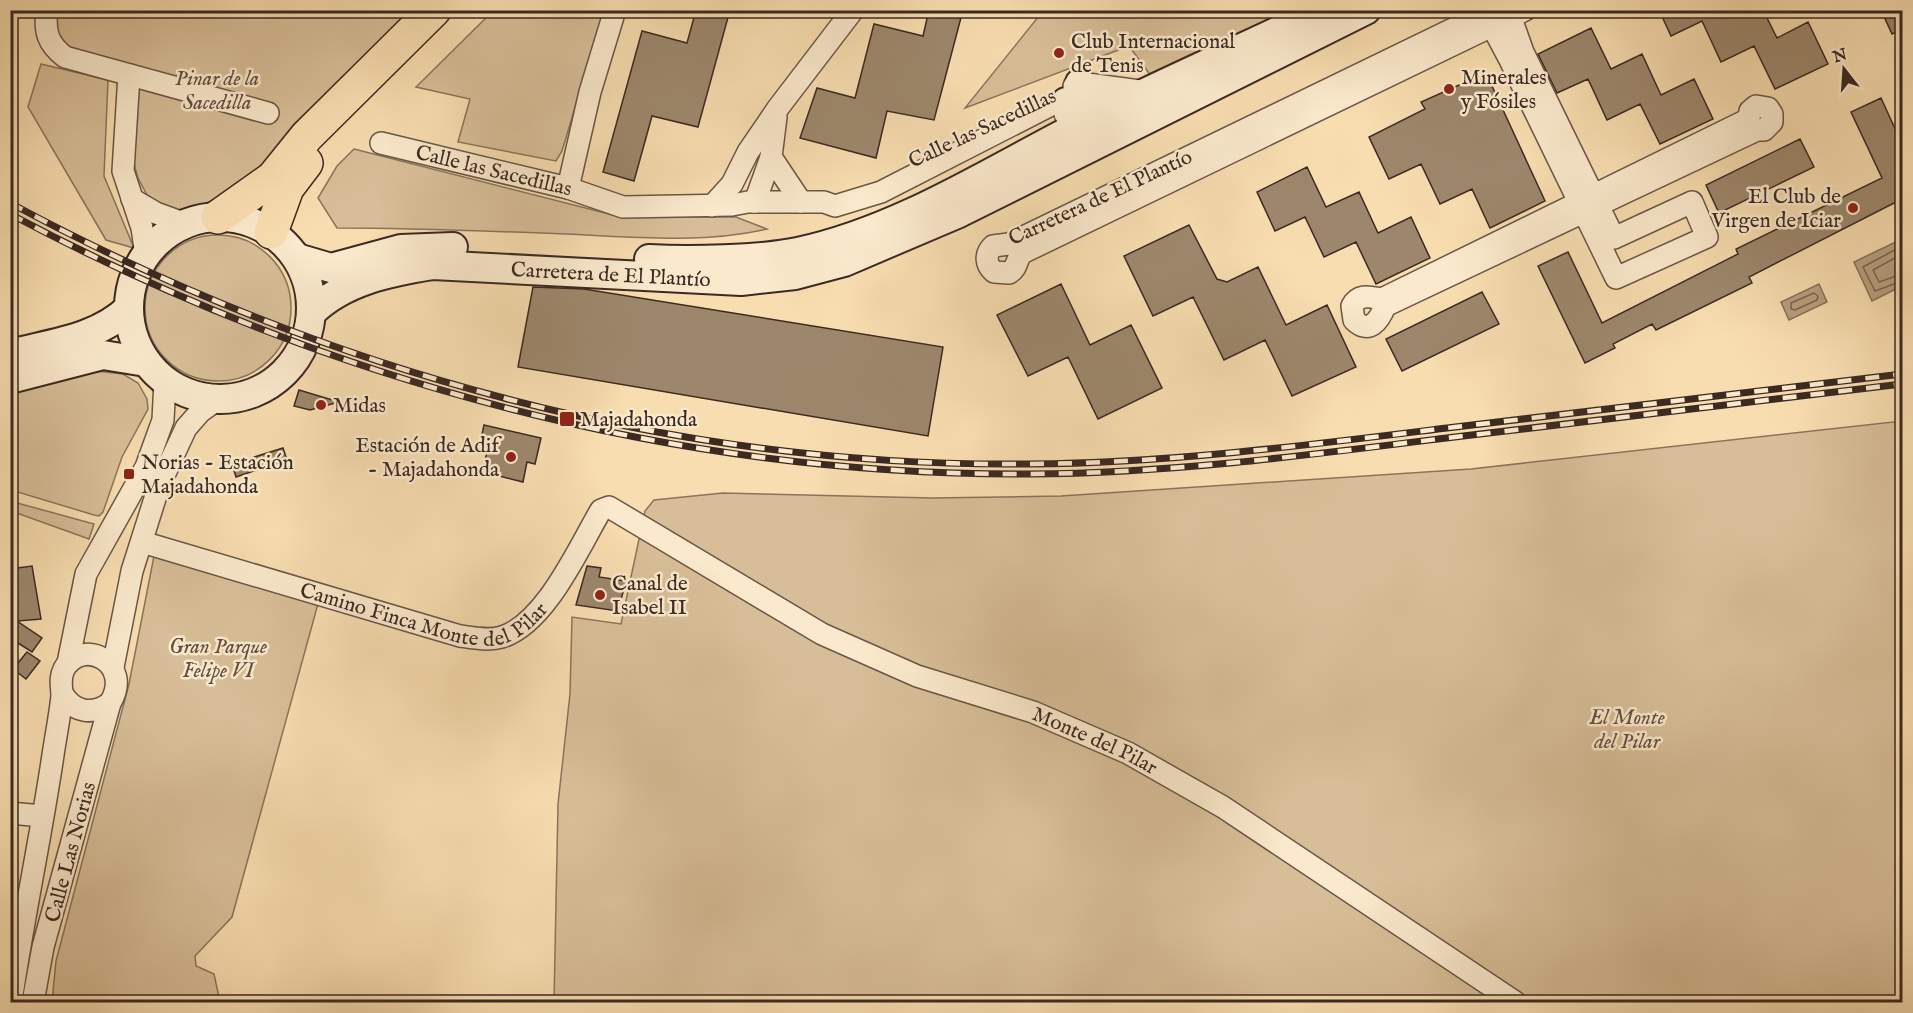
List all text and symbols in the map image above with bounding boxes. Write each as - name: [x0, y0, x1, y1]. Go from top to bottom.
- place label: Club Internacional de Tenis: [1071, 29, 1235, 80]
- north arrow: [1814, 39, 1874, 99]
- text: N: [1830, 45, 1850, 68]
- marker: Club Internacional de Tenis: [1052, 46, 1066, 60]
- place label: Minerales y Fósiles: [1460, 65, 1547, 116]
- park label: Pinar de la Sacedilla: [175, 66, 259, 117]
- marker: Minerales y Fósiles: [1442, 82, 1456, 96]
- street label: Calle las Sacedillas: [905, 83, 1061, 175]
- street label: Calle las Sacedillas: [413, 140, 574, 203]
- street label: Carretera de El Plantío: [1004, 144, 1197, 253]
- place label: El Club de Virgen de Iciar: [1710, 184, 1841, 235]
- marker: El Club de Virgen de Iciar: [1846, 201, 1860, 215]
- street label: Carretera de El Plantío: [510, 257, 711, 294]
- place label: Midas: [333, 393, 386, 420]
- marker: Midas: [314, 398, 328, 412]
- place label: Majadahonda: [580, 407, 698, 434]
- marker: Majadahonda: [558, 410, 576, 428]
- place label: Estación de Adif - Majadahonda: [355, 433, 502, 484]
- place label: Norias - Estación Majadahonda: [141, 450, 294, 501]
- marker: Estación de Adif - Majadahonda: [504, 450, 518, 464]
- marker: Norias - Estación Majadahonda: [122, 467, 136, 481]
- place label: Canal de Isabel II: [612, 571, 688, 622]
- street label: Camino Finca Monte del Pilar: [289, 574, 551, 608]
- text: Camino Finca Monte del Pilar: [297, 577, 555, 654]
- marker: Canal de Isabel II: [593, 588, 607, 602]
- park label: Gran Parque Felipe VI: [169, 634, 267, 685]
- street label: Monte del Pilar: [1028, 701, 1162, 782]
- park label: El Monte del Pilar: [1588, 705, 1665, 756]
- street label: Calle Las Norias: [40, 779, 103, 926]

